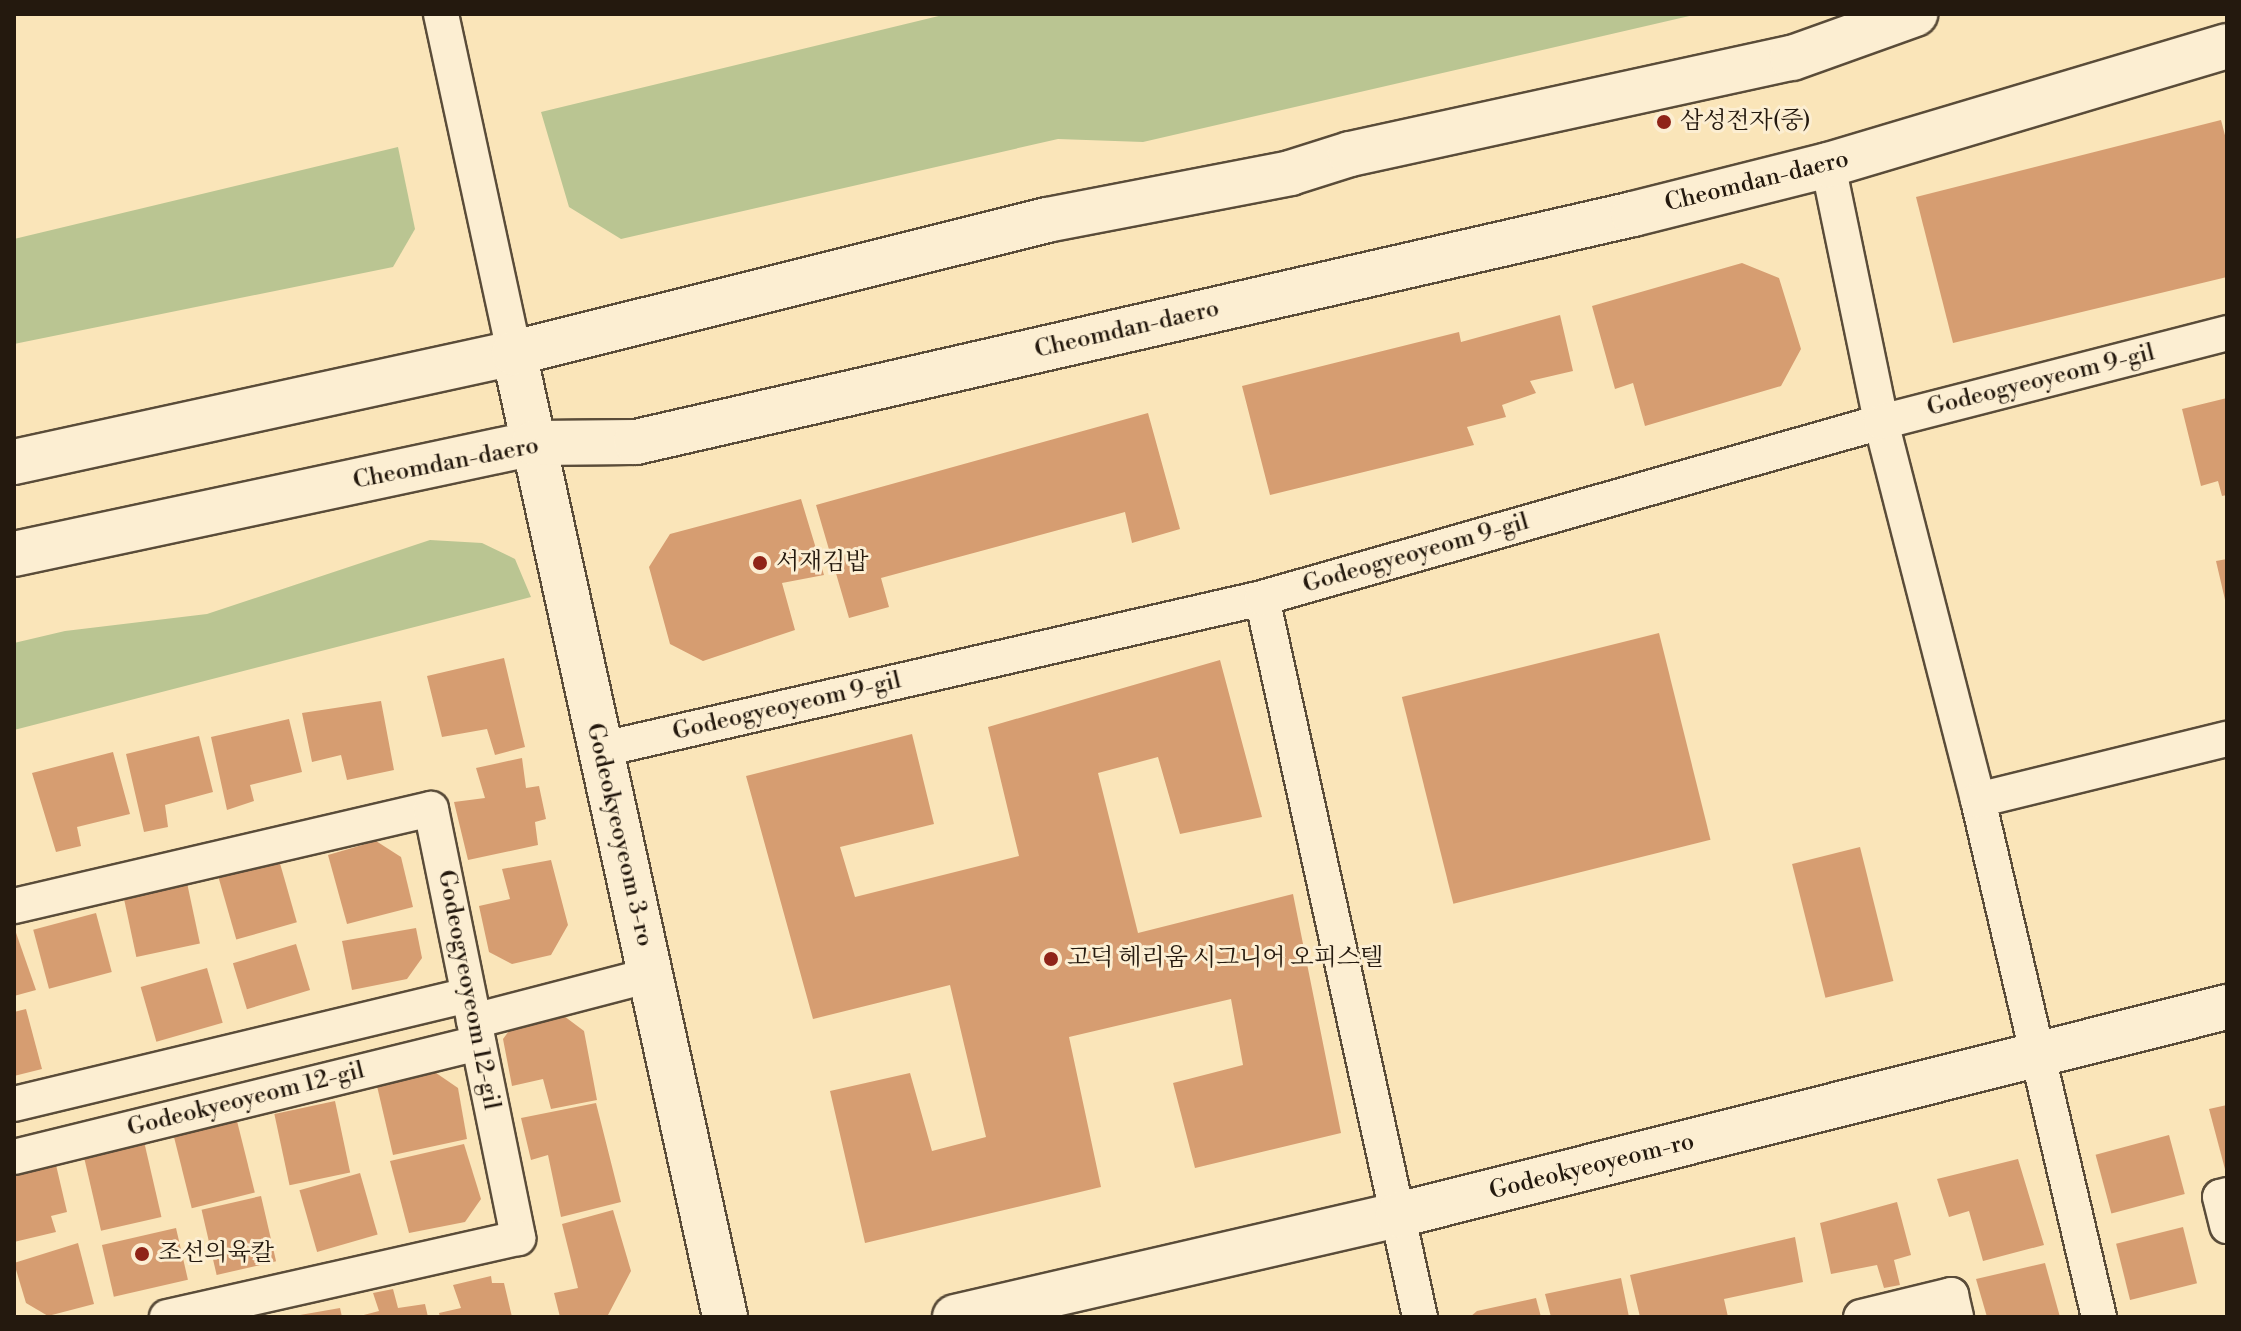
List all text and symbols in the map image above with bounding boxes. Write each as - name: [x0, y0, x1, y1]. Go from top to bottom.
- place label: 삼성전자(중): [1680, 108, 1811, 136]
- marker: 삼성전자(중): [1655, 113, 1673, 131]
- street label: Cheomdan-daero: [1662, 145, 1852, 219]
- street label: Cheomdan-daero: [1032, 295, 1222, 365]
- street label: Godeogyeoyeom 9-gil: [1924, 339, 2158, 423]
- street label: Cheomdan-daero: [351, 432, 541, 496]
- street label: Godeogyeoyeom 9-gil: [1300, 508, 1532, 600]
- place label: 서재김밥: [776, 549, 869, 577]
- marker: 서재김밥: [751, 554, 769, 572]
- street label: Godeogyeoyeom 9-gil: [670, 667, 904, 747]
- street label: Godeokyeoyeom 3-ro: [579, 721, 659, 949]
- street label: Godeogyeoyeom 12-gil: [431, 868, 505, 1112]
- place label: 고덕 헤리움 시그니어 오피스텔: [1067, 945, 1383, 973]
- marker: 고덕 헤리움 시그니어 오피스텔: [1042, 950, 1060, 968]
- street label: Godeokyeoyeom 12-gil: [124, 1057, 368, 1143]
- street label: Godeokyeoyeom-ro: [1487, 1128, 1697, 1206]
- place label: 조선의육칼: [158, 1240, 274, 1268]
- marker: 조선의육칼: [133, 1245, 151, 1263]

